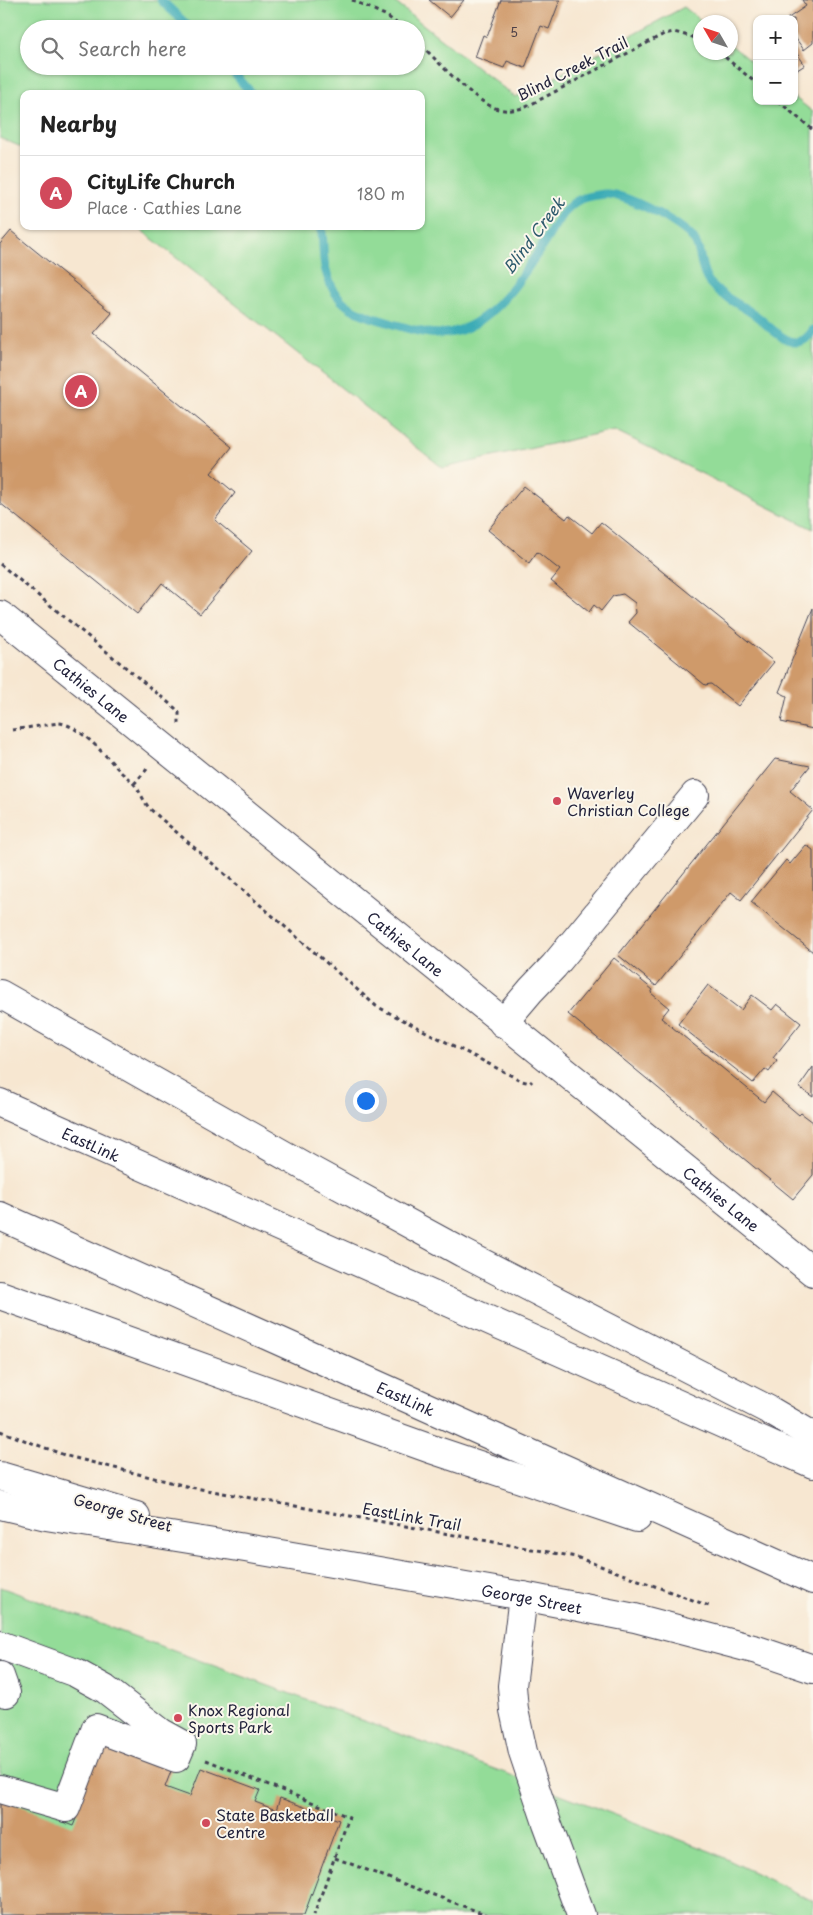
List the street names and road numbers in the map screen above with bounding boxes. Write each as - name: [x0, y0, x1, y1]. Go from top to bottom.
- street label: Blind Creek Trail: [512, 30, 632, 106]
- street label: Cathies Lane: [48, 651, 135, 727]
- street label: Cathies Lane: [363, 905, 449, 981]
- street label: EastLink: [59, 1121, 124, 1167]
- street label: Cathies Lane: [678, 1160, 765, 1236]
- street label: EastLink: [373, 1375, 439, 1421]
- street label: George Street: [71, 1487, 175, 1537]
- street label: EastLink Trail: [361, 1496, 463, 1536]
- street label: George Street: [480, 1578, 584, 1619]

